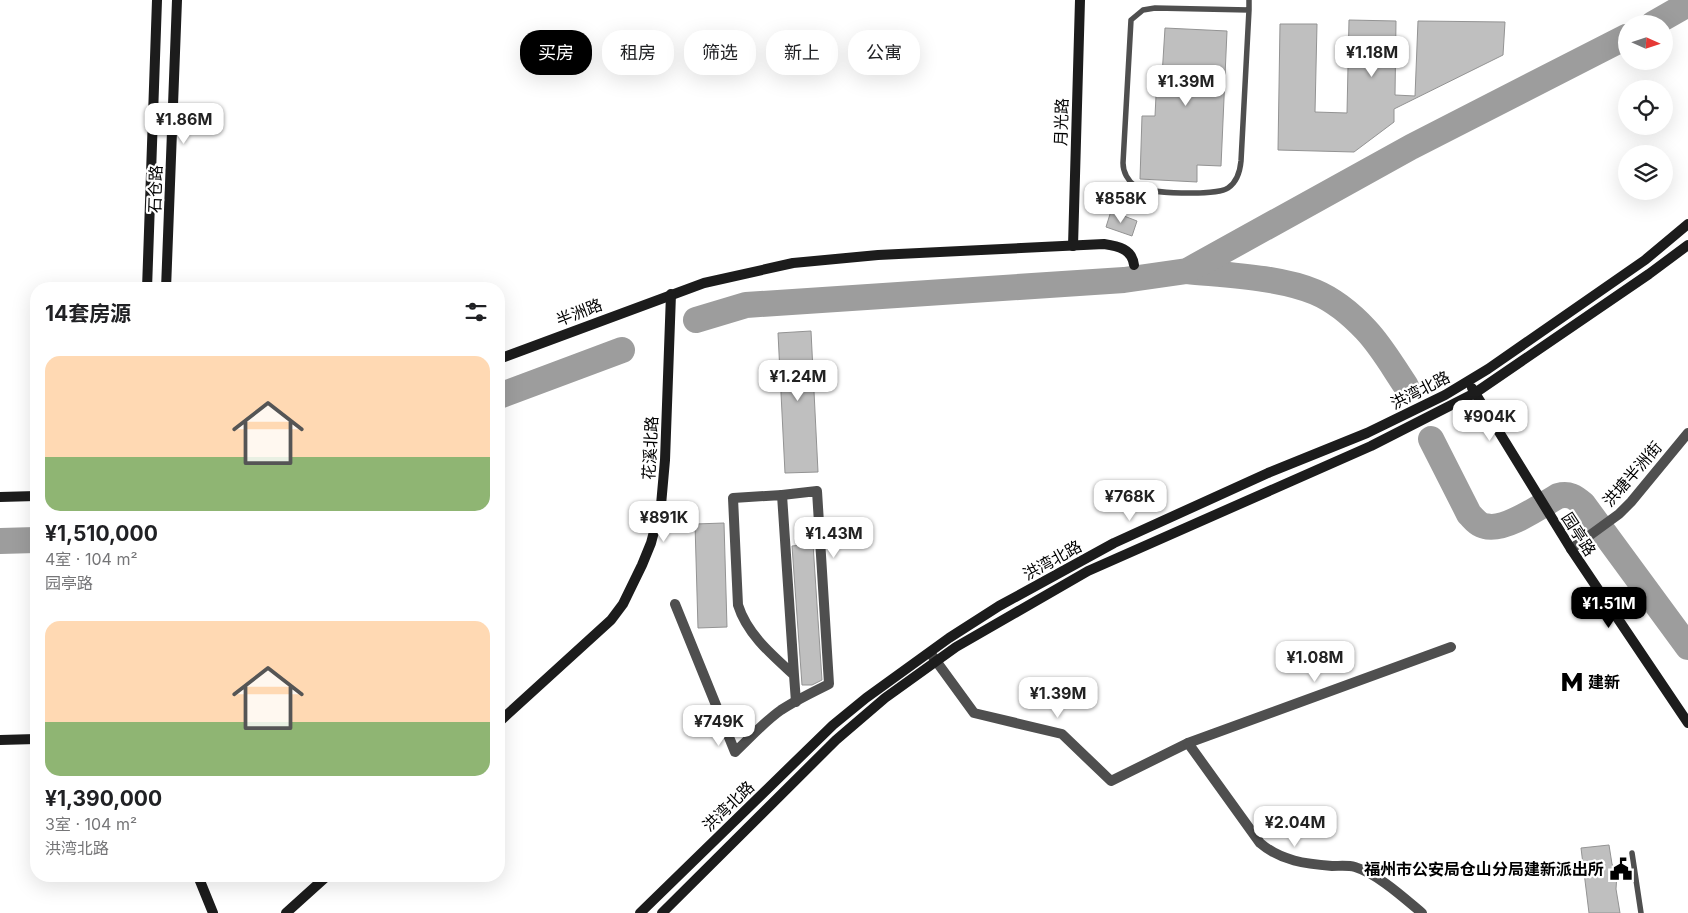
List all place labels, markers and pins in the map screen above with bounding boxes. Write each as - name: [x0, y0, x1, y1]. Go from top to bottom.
- pin: ¥1.18M: [1331, 36, 1413, 78]
- pin: ¥1.39M: [1145, 64, 1227, 107]
- pin: ¥1.86M: [143, 102, 225, 145]
- pin: ¥858K: [1086, 182, 1156, 224]
- pin: ¥1.24M: [757, 360, 839, 402]
- pin: ¥904K: [1455, 400, 1525, 442]
- pin: ¥768K: [1095, 480, 1165, 522]
- pin: ¥891K: [629, 500, 699, 543]
- pin: ¥1.43M: [793, 516, 875, 559]
- pin: ¥1.51M: [1568, 586, 1650, 629]
- pin: ¥1.08M: [1274, 640, 1356, 683]
- metro station icon: 建新: [1559, 669, 1585, 695]
- place label: 建新: [1588, 672, 1620, 692]
- pin: ¥1.39M: [1017, 676, 1099, 719]
- pin: ¥749K: [684, 704, 754, 747]
- pin: ¥2.04M: [1254, 806, 1336, 848]
- public building icon: 福州市公安局仓山分局建新派出所: [1608, 856, 1634, 882]
- place label: 福州市公安局仓山分局建新派出所: [1364, 859, 1604, 879]

